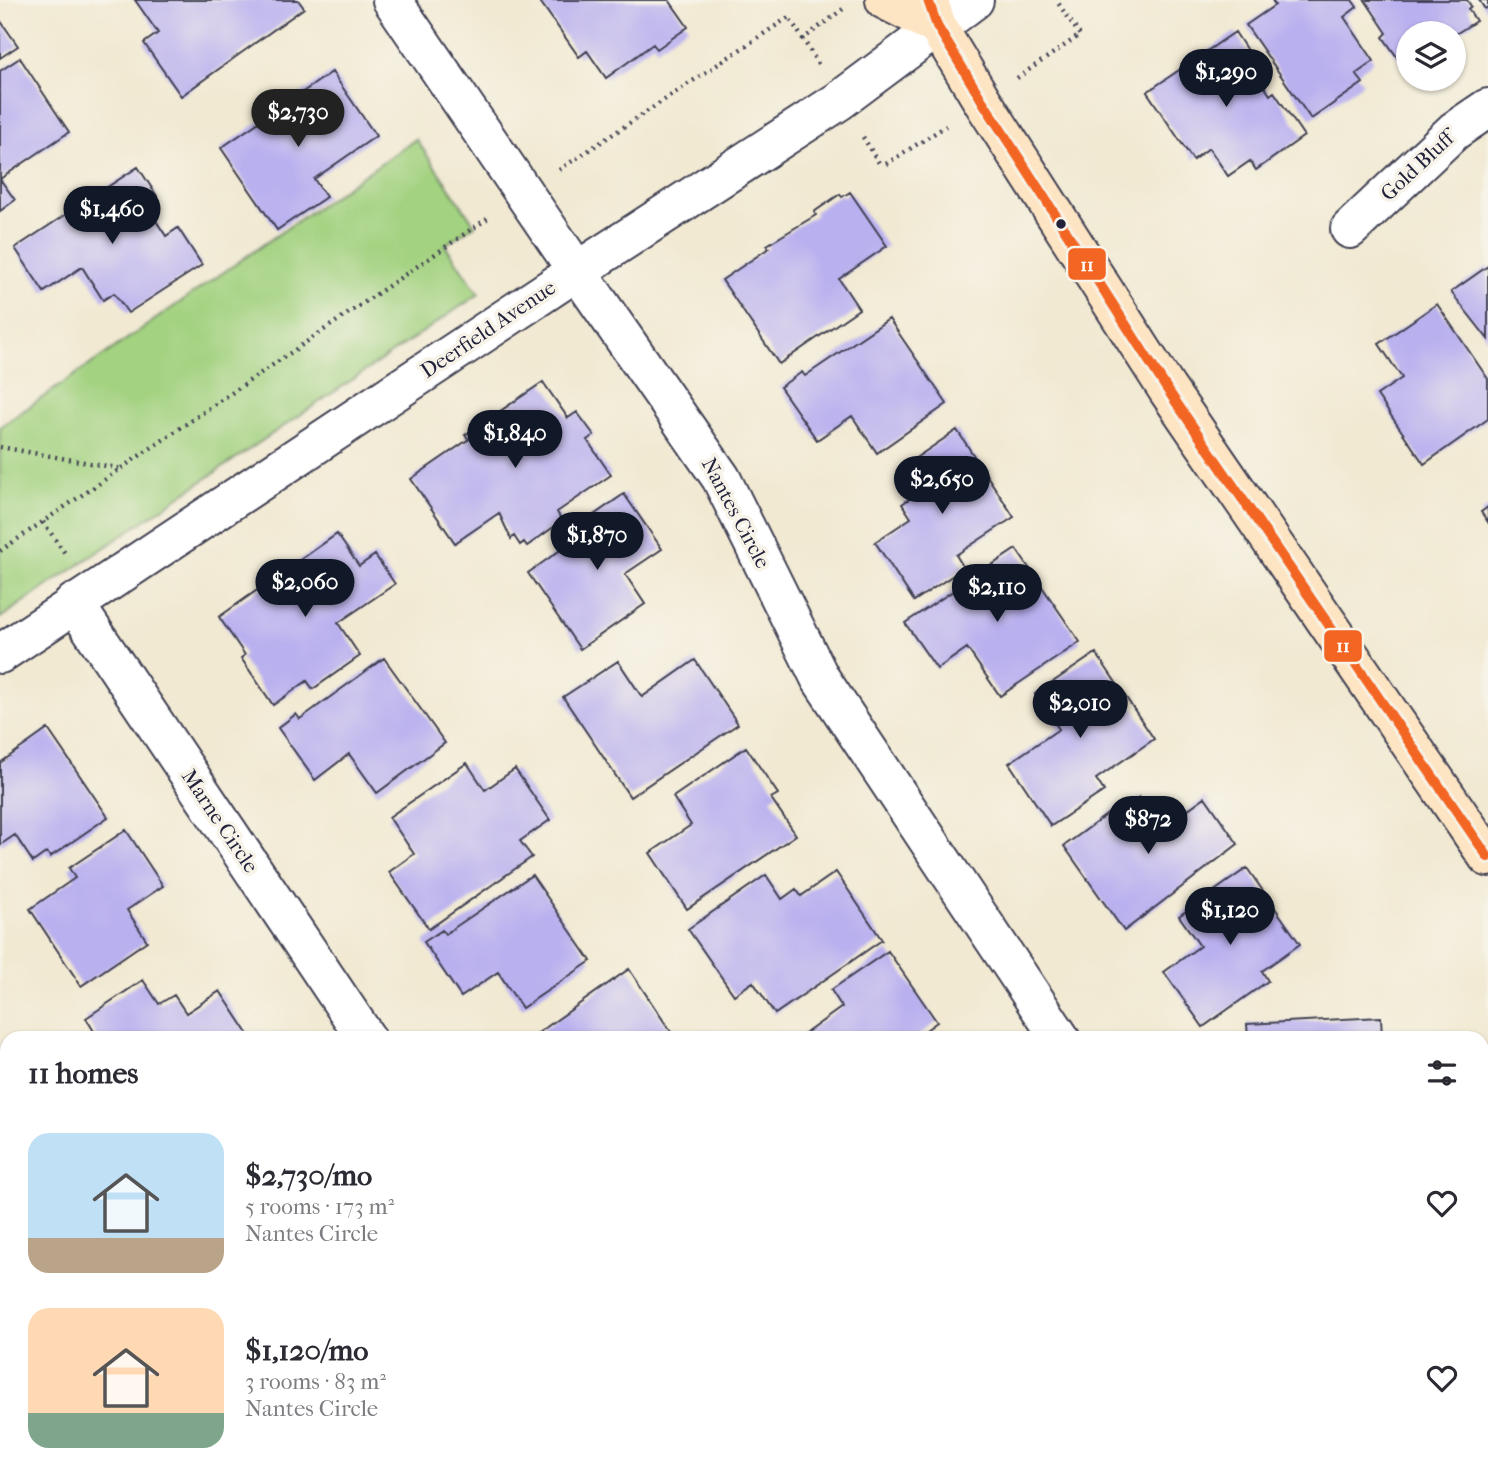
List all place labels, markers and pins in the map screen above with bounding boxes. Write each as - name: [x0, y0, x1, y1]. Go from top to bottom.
- pin: $1,290: [1169, 50, 1283, 109]
- pin: $2,730: [241, 90, 355, 149]
- pin: $1,460: [55, 187, 169, 246]
- unlabelled marker: [1054, 217, 1068, 231]
- pin: $1,840: [458, 410, 572, 470]
- pin: $2,650: [885, 456, 999, 516]
- pin: $1,870: [540, 512, 654, 572]
- pin: $2,060: [248, 560, 362, 619]
- pin: $2,110: [940, 564, 1054, 624]
- pin: $2,010: [1023, 680, 1137, 740]
- pin: $872: [1107, 796, 1189, 856]
- pin: $1,120: [1173, 888, 1287, 947]

